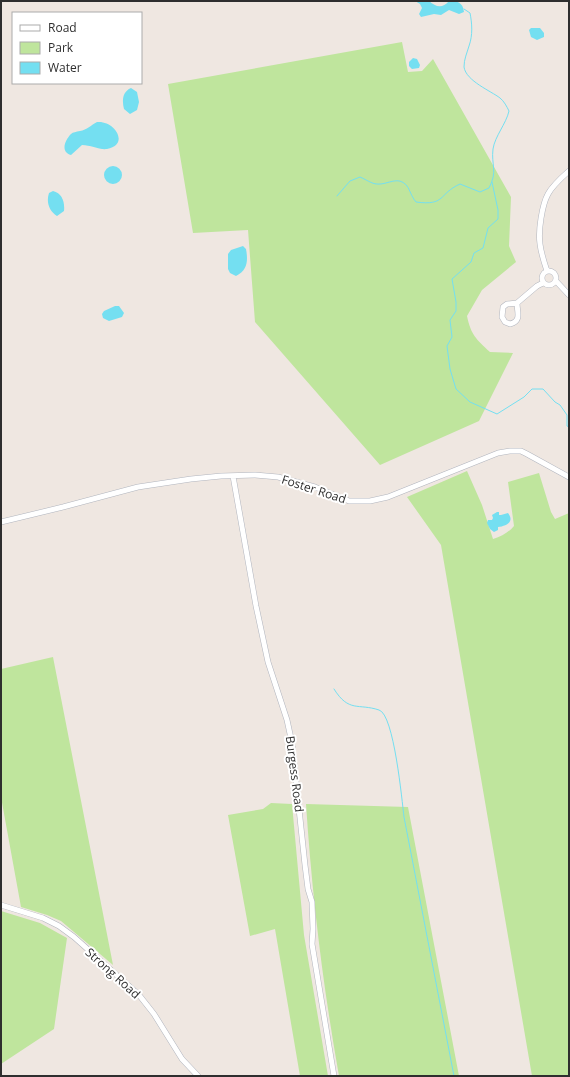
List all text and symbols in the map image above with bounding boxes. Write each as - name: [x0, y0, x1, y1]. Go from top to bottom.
- legend: [12, 12, 142, 84]
- text: Road: [48, 19, 77, 36]
- text: Park: [48, 39, 74, 56]
- text: Water: [48, 59, 82, 76]
- street label: Foster Road: [280, 471, 348, 507]
- street label: Burgess Road: [282, 735, 308, 813]
- street label: Strong Road: [82, 944, 144, 1002]

